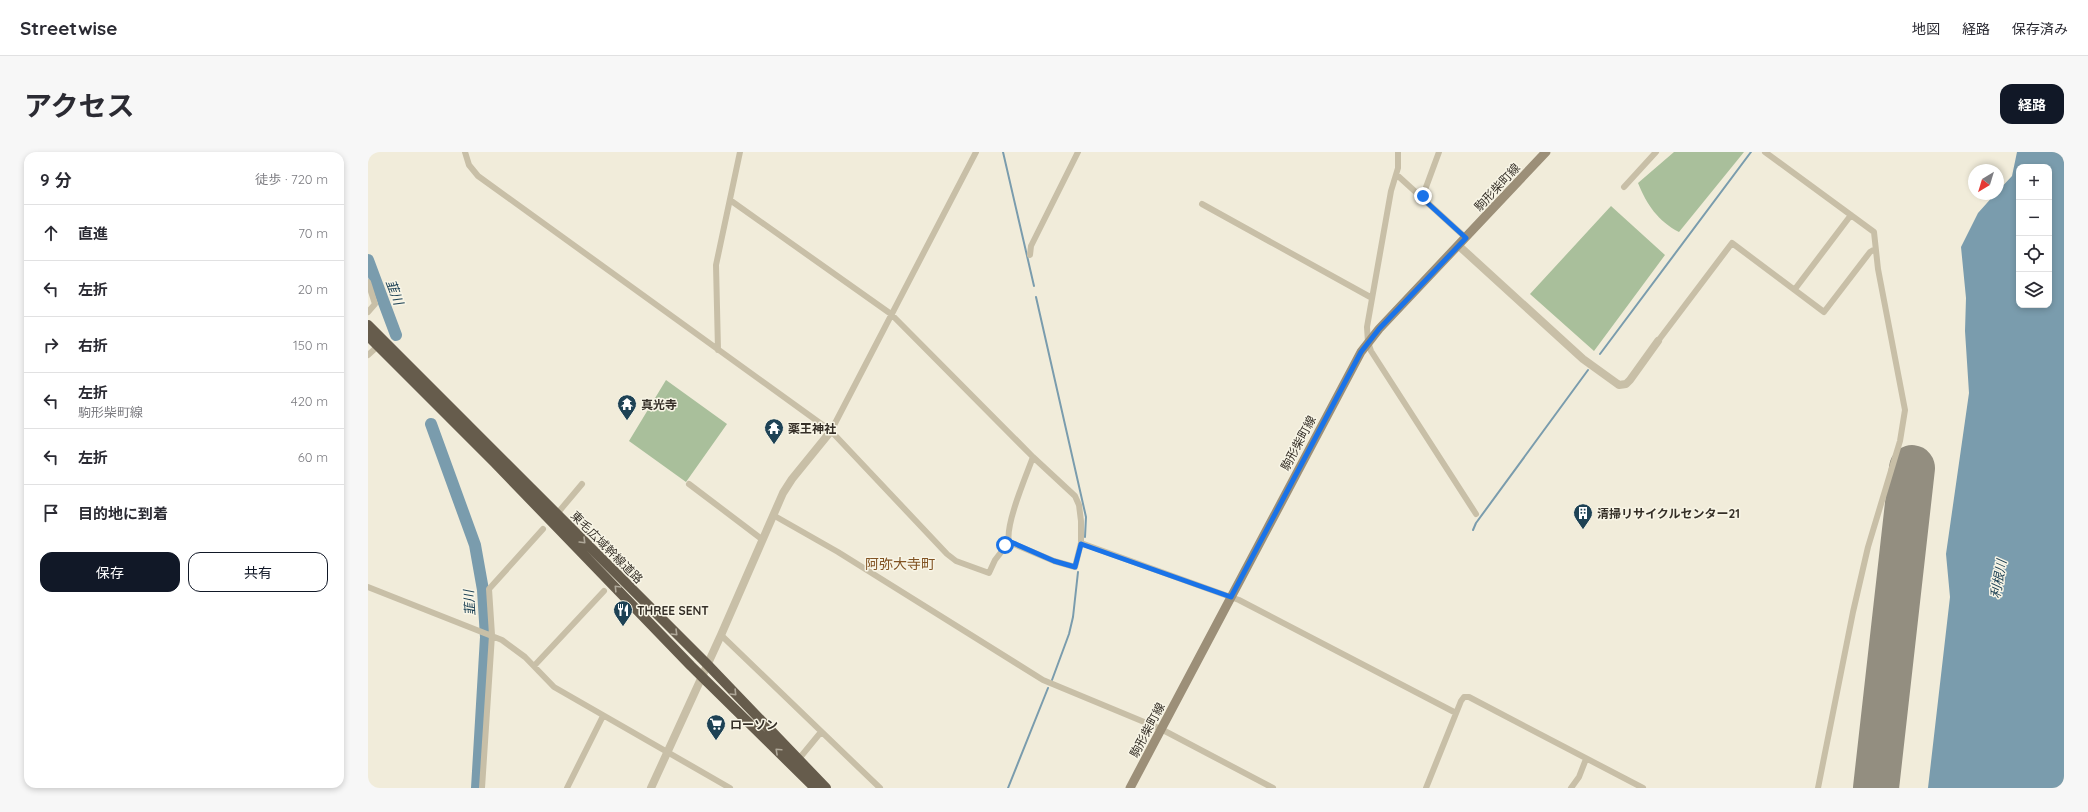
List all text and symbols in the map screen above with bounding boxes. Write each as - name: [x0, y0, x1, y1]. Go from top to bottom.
- text: Streetwise: [20, 16, 117, 40]
- text: 地図: [1912, 20, 1940, 38]
- text: 経路: [1962, 20, 1990, 38]
- text: 保存済み: [2012, 20, 2068, 38]
- button: 経路: [2000, 84, 2064, 124]
- text: アクセス: [24, 88, 135, 123]
- street label: 駒形柴町線: [1471, 160, 1523, 214]
- north arrow: [1968, 164, 2004, 200]
- map controls: [2016, 164, 2052, 308]
- button: +: [2016, 164, 2052, 200]
- text: 9 分: [40, 169, 71, 190]
- text: 徒歩 · 720 m: [255, 171, 328, 187]
- route end: [1414, 187, 1432, 205]
- button: −: [2016, 200, 2052, 236]
- icon: ahead: [40, 222, 62, 244]
- text: 直進: [78, 224, 108, 243]
- text: 70 m: [298, 225, 328, 241]
- button: locate: [2016, 236, 2052, 272]
- button: layers: [2016, 272, 2052, 308]
- water label: 韮川: [383, 277, 408, 309]
- icon: left: [40, 278, 62, 300]
- text: 左折: [78, 280, 108, 299]
- text: 20 m: [298, 281, 328, 297]
- icon: right: [40, 334, 62, 356]
- text: 右折: [78, 336, 108, 355]
- text: 150 m: [293, 337, 328, 353]
- text: 左折: [78, 383, 108, 402]
- icon: left: [40, 390, 62, 412]
- text: 420 m: [291, 393, 328, 409]
- temple icon: 真光寺: [616, 393, 638, 421]
- place label: 真光寺: [641, 397, 677, 412]
- text: 駒形柴町線: [78, 404, 143, 420]
- street label: 駒形柴町線: [1277, 413, 1319, 473]
- temple icon: 薬王神社: [763, 417, 785, 445]
- place label: 薬王神社: [788, 421, 836, 436]
- icon: left: [40, 446, 62, 468]
- text: 左折: [78, 448, 108, 467]
- text: 60 m: [298, 449, 328, 465]
- icon: arrive: [40, 502, 62, 524]
- building icon: 清掃リサイクルセンター21: [1572, 502, 1594, 530]
- text: 目的地に到着: [78, 504, 168, 523]
- place label: 清掃リサイクルセンター21: [1597, 506, 1740, 521]
- street label: 東毛広域幹線道路: [568, 508, 646, 586]
- route start: [996, 536, 1014, 554]
- one-way arrow: [578, 537, 586, 544]
- button: 保存: [40, 552, 180, 592]
- button: 共有: [188, 552, 328, 592]
- district label: 阿弥大寺町: [865, 555, 935, 573]
- water label: 利根川: [1987, 556, 2010, 600]
- one-way arrow: [614, 585, 622, 593]
- water label: 韮川: [460, 587, 478, 617]
- restaurant icon: THREE SENT: [612, 599, 634, 627]
- place label: THREE SENT: [637, 603, 709, 618]
- one-way arrow: [670, 628, 678, 636]
- one-way arrow: [729, 688, 737, 696]
- street label: 駒形柴町線: [1126, 700, 1168, 760]
- supermarket icon: ローソン: [705, 713, 727, 741]
- place label: ローソン: [730, 717, 778, 732]
- one-way arrow: [775, 749, 782, 756]

